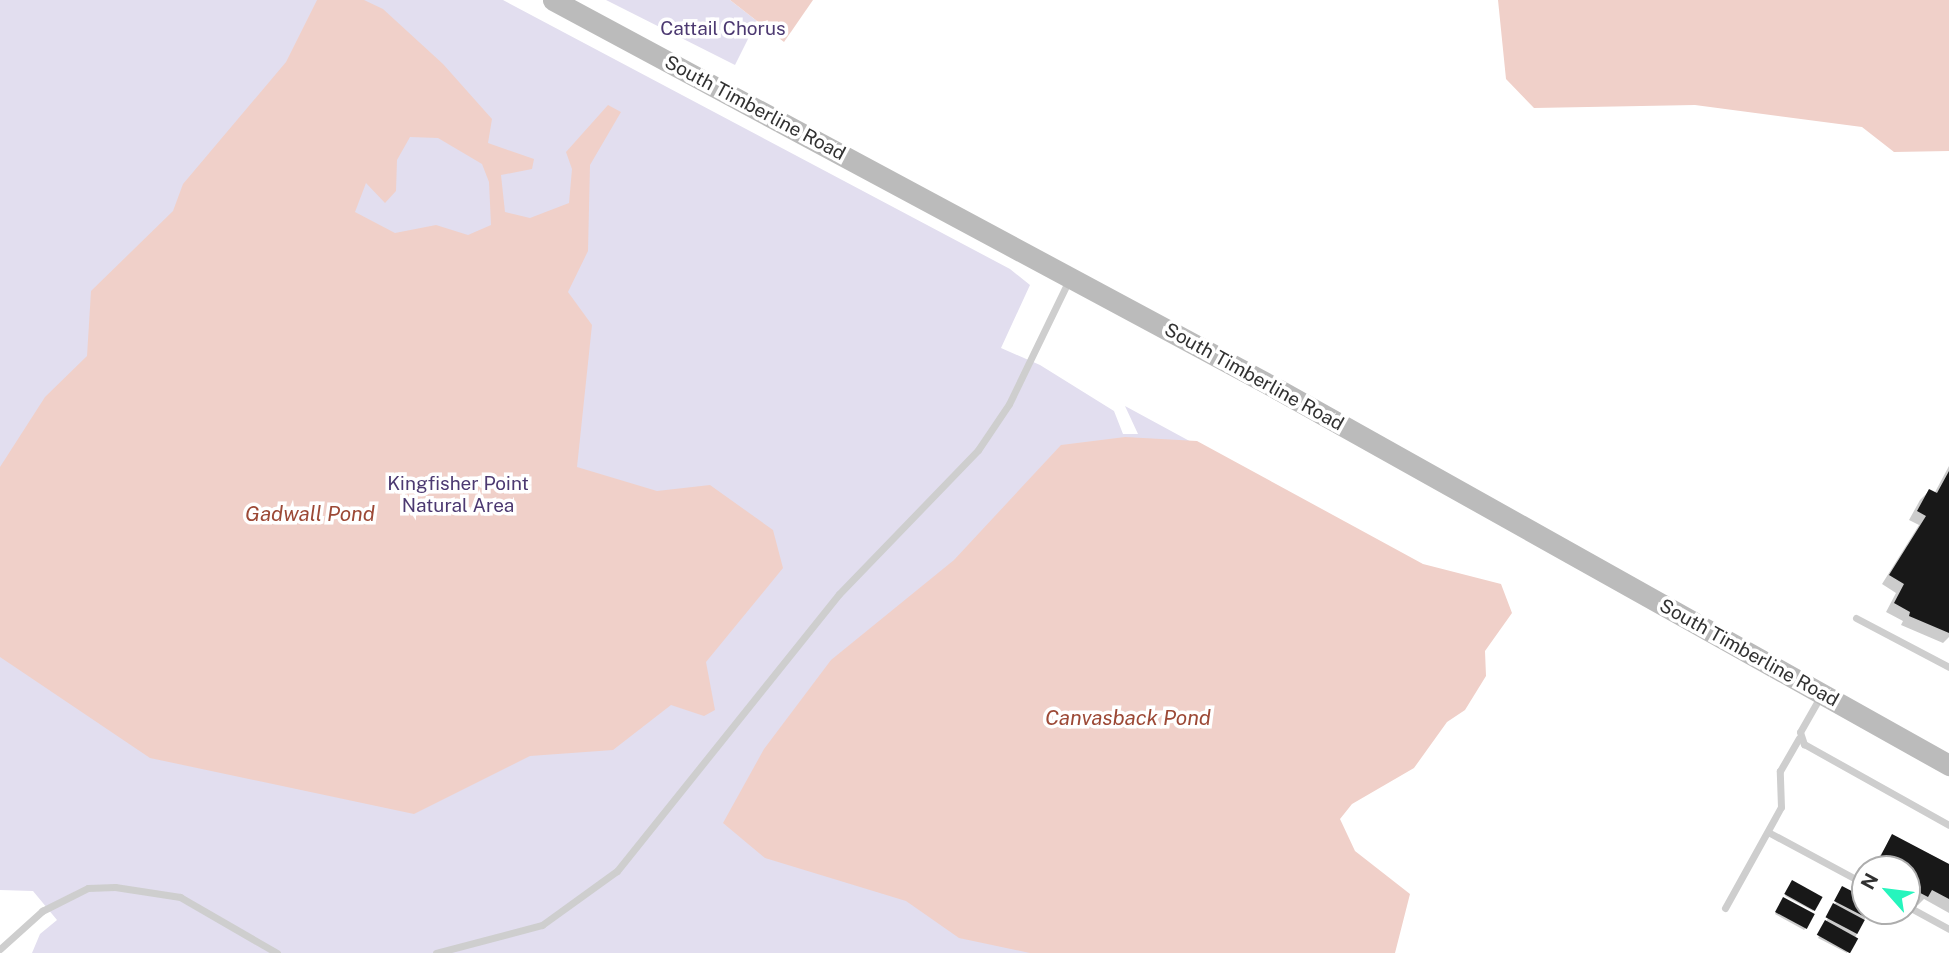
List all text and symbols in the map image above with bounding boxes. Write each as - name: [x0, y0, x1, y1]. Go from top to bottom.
- park label: Cattail Chorus: [660, 18, 786, 40]
- street label: South Timberline Road: [661, 51, 849, 165]
- street label: South Timberline Road: [1160, 318, 1348, 436]
- park label: Kingfisher Point Natural Area: [387, 473, 529, 517]
- water label: Gadwall Pond: [245, 501, 375, 527]
- street label: South Timberline Road: [1655, 594, 1843, 712]
- water label: Canvasback Pond: [1045, 705, 1211, 731]
- north arrow: [1851, 855, 1921, 925]
- text: N: [1856, 869, 1882, 893]

